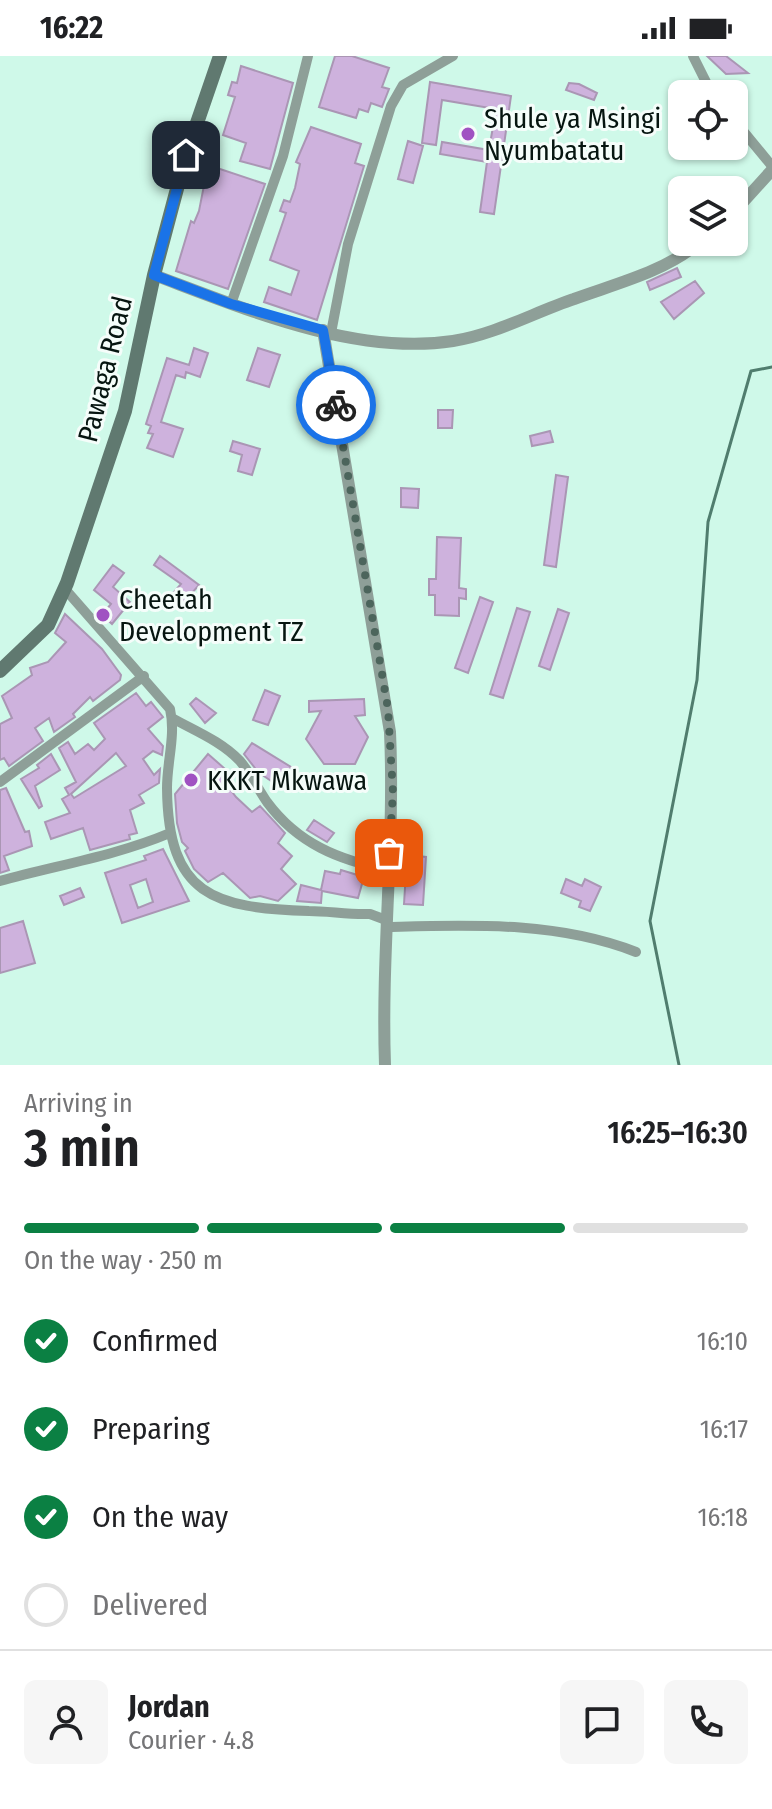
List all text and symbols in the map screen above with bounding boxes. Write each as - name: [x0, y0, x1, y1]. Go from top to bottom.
- text: 16:22: [40, 10, 103, 46]
- map controls: [668, 80, 748, 256]
- button: locate: [668, 80, 748, 160]
- place label: Shule ya Msingi Nyumbatatu: [484, 102, 661, 167]
- pin: [152, 121, 220, 189]
- marker: Shule ya Msingi Nyumbatatu: [459, 125, 477, 143]
- icon: home: [164, 133, 208, 177]
- button: layers: [668, 176, 748, 256]
- street label: Pawaga Road: [71, 293, 139, 445]
- courier: [296, 365, 376, 445]
- icon: bike: [314, 383, 358, 427]
- place label: Cheetah Development TZ: [119, 583, 304, 648]
- marker: Cheetah Development TZ: [94, 606, 112, 624]
- place label: KKKT Mkwawa: [207, 764, 367, 797]
- marker: KKKT Mkwawa: [182, 771, 200, 789]
- pin: [355, 819, 423, 887]
- icon: bag: [367, 831, 411, 875]
- text: Arriving in: [24, 1088, 133, 1119]
- text: 16:25–16:30: [607, 1115, 748, 1151]
- text: 3 min: [24, 1117, 140, 1180]
- text: On the way · 250 m: [24, 1245, 223, 1276]
- icon: check: [24, 1319, 68, 1363]
- text: Confirmed: [92, 1323, 218, 1359]
- text: 16:10: [697, 1326, 748, 1357]
- icon: check: [24, 1407, 68, 1451]
- text: Preparing: [92, 1411, 210, 1447]
- text: 16:17: [700, 1414, 748, 1445]
- icon: check: [24, 1495, 68, 1539]
- text: On the way: [92, 1499, 228, 1535]
- text: 16:18: [697, 1502, 748, 1533]
- text: Delivered: [92, 1587, 208, 1623]
- button: person: [24, 1680, 108, 1764]
- button: chat: [560, 1680, 644, 1764]
- button: phone: [664, 1680, 748, 1764]
- text: Jordan: [128, 1689, 210, 1725]
- text: Courier · 4.8: [128, 1725, 254, 1756]

